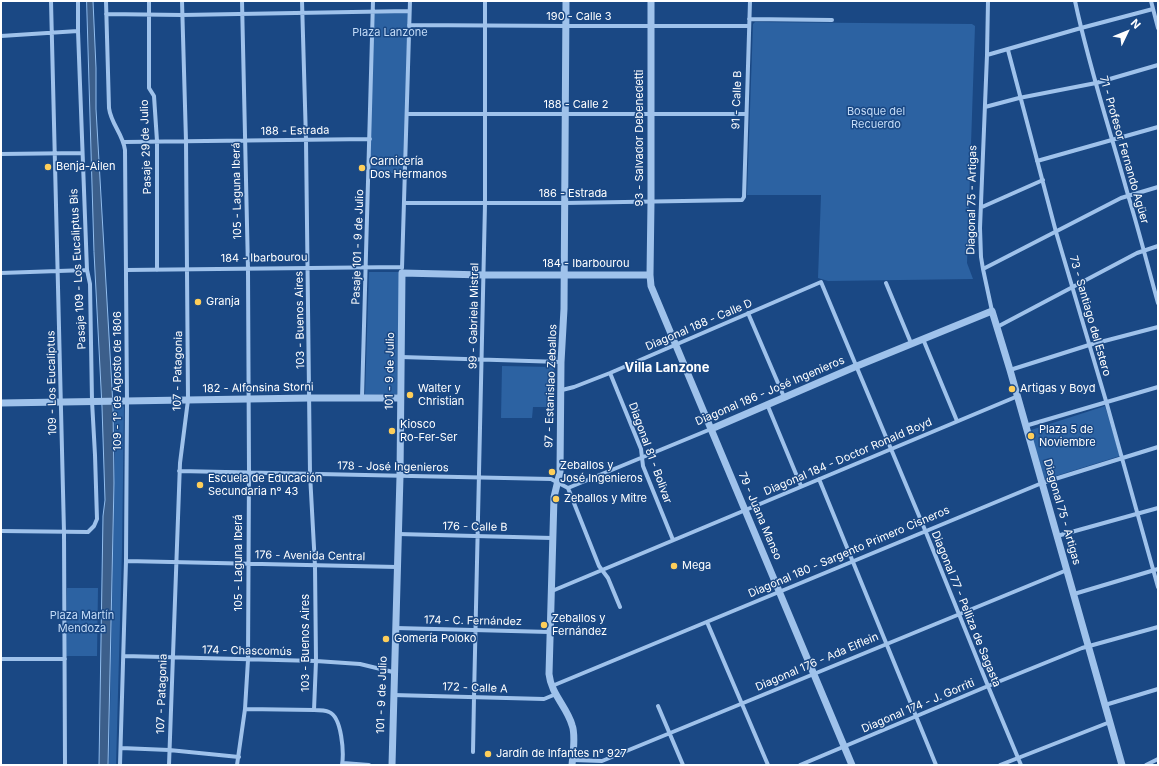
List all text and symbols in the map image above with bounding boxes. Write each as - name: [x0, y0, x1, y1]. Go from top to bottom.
- street label: 190 - Calle 3: [546, 10, 612, 24]
- north arrow: [1107, 12, 1147, 52]
- text: N: [1128, 16, 1144, 32]
- park label: Plaza Lanzone: [352, 26, 428, 40]
- street label: 93 - Salvador Debenedetti: [633, 70, 647, 206]
- street label: 91 - Calle B: [729, 70, 745, 130]
- street label: 71 - Profesor Fernando Agüer: [1097, 75, 1151, 225]
- street label: 188 - Calle 2: [543, 98, 609, 112]
- street label: Pasaje 29 de Julio: [138, 99, 154, 195]
- park label: Bosque del Recuerdo: [847, 105, 905, 131]
- street label: 188 - Estrada: [261, 124, 329, 138]
- street label: 105 - Laguna Iberá: [230, 142, 244, 240]
- street label: Diagonal 75 - Artigas: [964, 145, 980, 255]
- place label: Carnicería Dos Hermanos: [370, 155, 447, 181]
- place label: Benja-Ailen: [56, 160, 116, 174]
- marker: Benja-Ailen: [43, 162, 53, 172]
- marker: Carnicería Dos Hermanos: [357, 163, 367, 173]
- street label: 186 - Estrada: [539, 187, 607, 201]
- street label: Pasaje 109 - Los Eucaliptus Bis: [67, 188, 89, 350]
- street label: Pasaje 101 - 9 de Julio: [349, 189, 367, 305]
- street label: 184 - Ibarbourou: [220, 251, 308, 265]
- street label: 73 - Santiago del Estero: [1067, 254, 1113, 378]
- street label: 184 - Ibarbourou: [543, 257, 629, 271]
- street label: 99 - Gabriela Mistral: [466, 263, 482, 369]
- street label: 103 - Buenos Aires: [293, 271, 307, 369]
- place label: Granja: [206, 295, 240, 309]
- street label: Diagonal 188 - Calle D: [644, 296, 754, 354]
- marker: Granja: [193, 297, 203, 307]
- street label: 109 - 1° de Agosto de 1806: [111, 311, 125, 451]
- street label: 97 - Estanislao Zeballos: [542, 324, 560, 448]
- street label: 109 - Los Eucaliptus: [44, 330, 60, 436]
- street label: 107 - Patagonia: [171, 331, 185, 411]
- street label: 101 - 9 de Julio: [383, 332, 397, 410]
- street label: Diagonal 186 - José Ingenieros: [693, 354, 847, 428]
- district label: Villa Lanzone: [625, 360, 709, 376]
- street label: 182 - Alfonsina Storni: [202, 380, 314, 396]
- place label: Walter y Christian: [418, 382, 464, 408]
- place label: Artigas y Boyd: [1020, 382, 1096, 396]
- marker: Artigas y Boyd: [1007, 384, 1017, 394]
- marker: Walter y Christian: [405, 390, 415, 400]
- street label: Diagonal 81 - Bolivar: [626, 401, 674, 505]
- street label: Diagonal 184 - Doctor Ronald Boyd: [762, 416, 934, 498]
- place label: Kiosco Ro-Fer-Ser: [400, 418, 457, 444]
- place label: Plaza 5 de Noviembre: [1039, 423, 1096, 449]
- marker: Kiosco Ro-Fer-Ser: [387, 426, 397, 436]
- marker: Plaza 5 de Noviembre: [1026, 431, 1036, 441]
- street label: Diagonal 75 - Artigas: [1041, 458, 1083, 566]
- street label: 178 - José Ingenieros: [337, 459, 449, 475]
- place label: Zeballos y José Ingenieros: [560, 459, 643, 485]
- marker: Zeballos y José Ingenieros: [547, 467, 557, 477]
- street label: 79 - Juana Manso: [736, 470, 784, 562]
- place label: Escuela de Educación Secundaria nº 43: [208, 472, 322, 498]
- marker: Escuela de Educación Secundaria nº 43: [195, 480, 205, 490]
- place label: Zeballos y Mitre: [564, 492, 647, 506]
- marker: Zeballos y Mitre: [551, 494, 561, 504]
- street label: Diagonal 180 - Sargento Primero Cisneros: [746, 503, 952, 601]
- street label: 105 - Laguna Iberá: [232, 514, 246, 612]
- street label: 176 - Calle B: [442, 520, 508, 534]
- street label: Diagonal 77 - Pelliza de Sagasta: [929, 529, 1003, 689]
- street label: 176 - Avenida Central: [255, 548, 365, 564]
- place label: Mega: [682, 559, 711, 573]
- marker: Mega: [669, 561, 679, 571]
- street label: 103 - Buenos Aires: [299, 594, 313, 692]
- park label: Plaza Martín Mendoza: [50, 609, 114, 635]
- place label: Zeballos y Fernández: [552, 612, 607, 638]
- street label: 174 - C. Fernández: [424, 614, 522, 628]
- marker: Zeballos y Fernández: [539, 620, 549, 630]
- street label: Diagonal 176 - Ada Elflein: [754, 630, 880, 694]
- place label: Gomería Poloko: [394, 632, 476, 646]
- marker: Gomería Poloko: [381, 634, 391, 644]
- street label: 174 - Chascomús: [202, 644, 292, 658]
- street label: 107 - Patagonia: [154, 654, 170, 734]
- street label: 101 - 9 de Julio: [374, 656, 390, 734]
- street label: Diagonal 174 - J. Gorriti: [860, 676, 976, 736]
- street label: 172 - Calle A: [442, 680, 508, 696]
- place label: Jardín de Infantes nº 927: [496, 747, 627, 761]
- marker: Jardín de Infantes nº 927: [483, 749, 493, 759]

